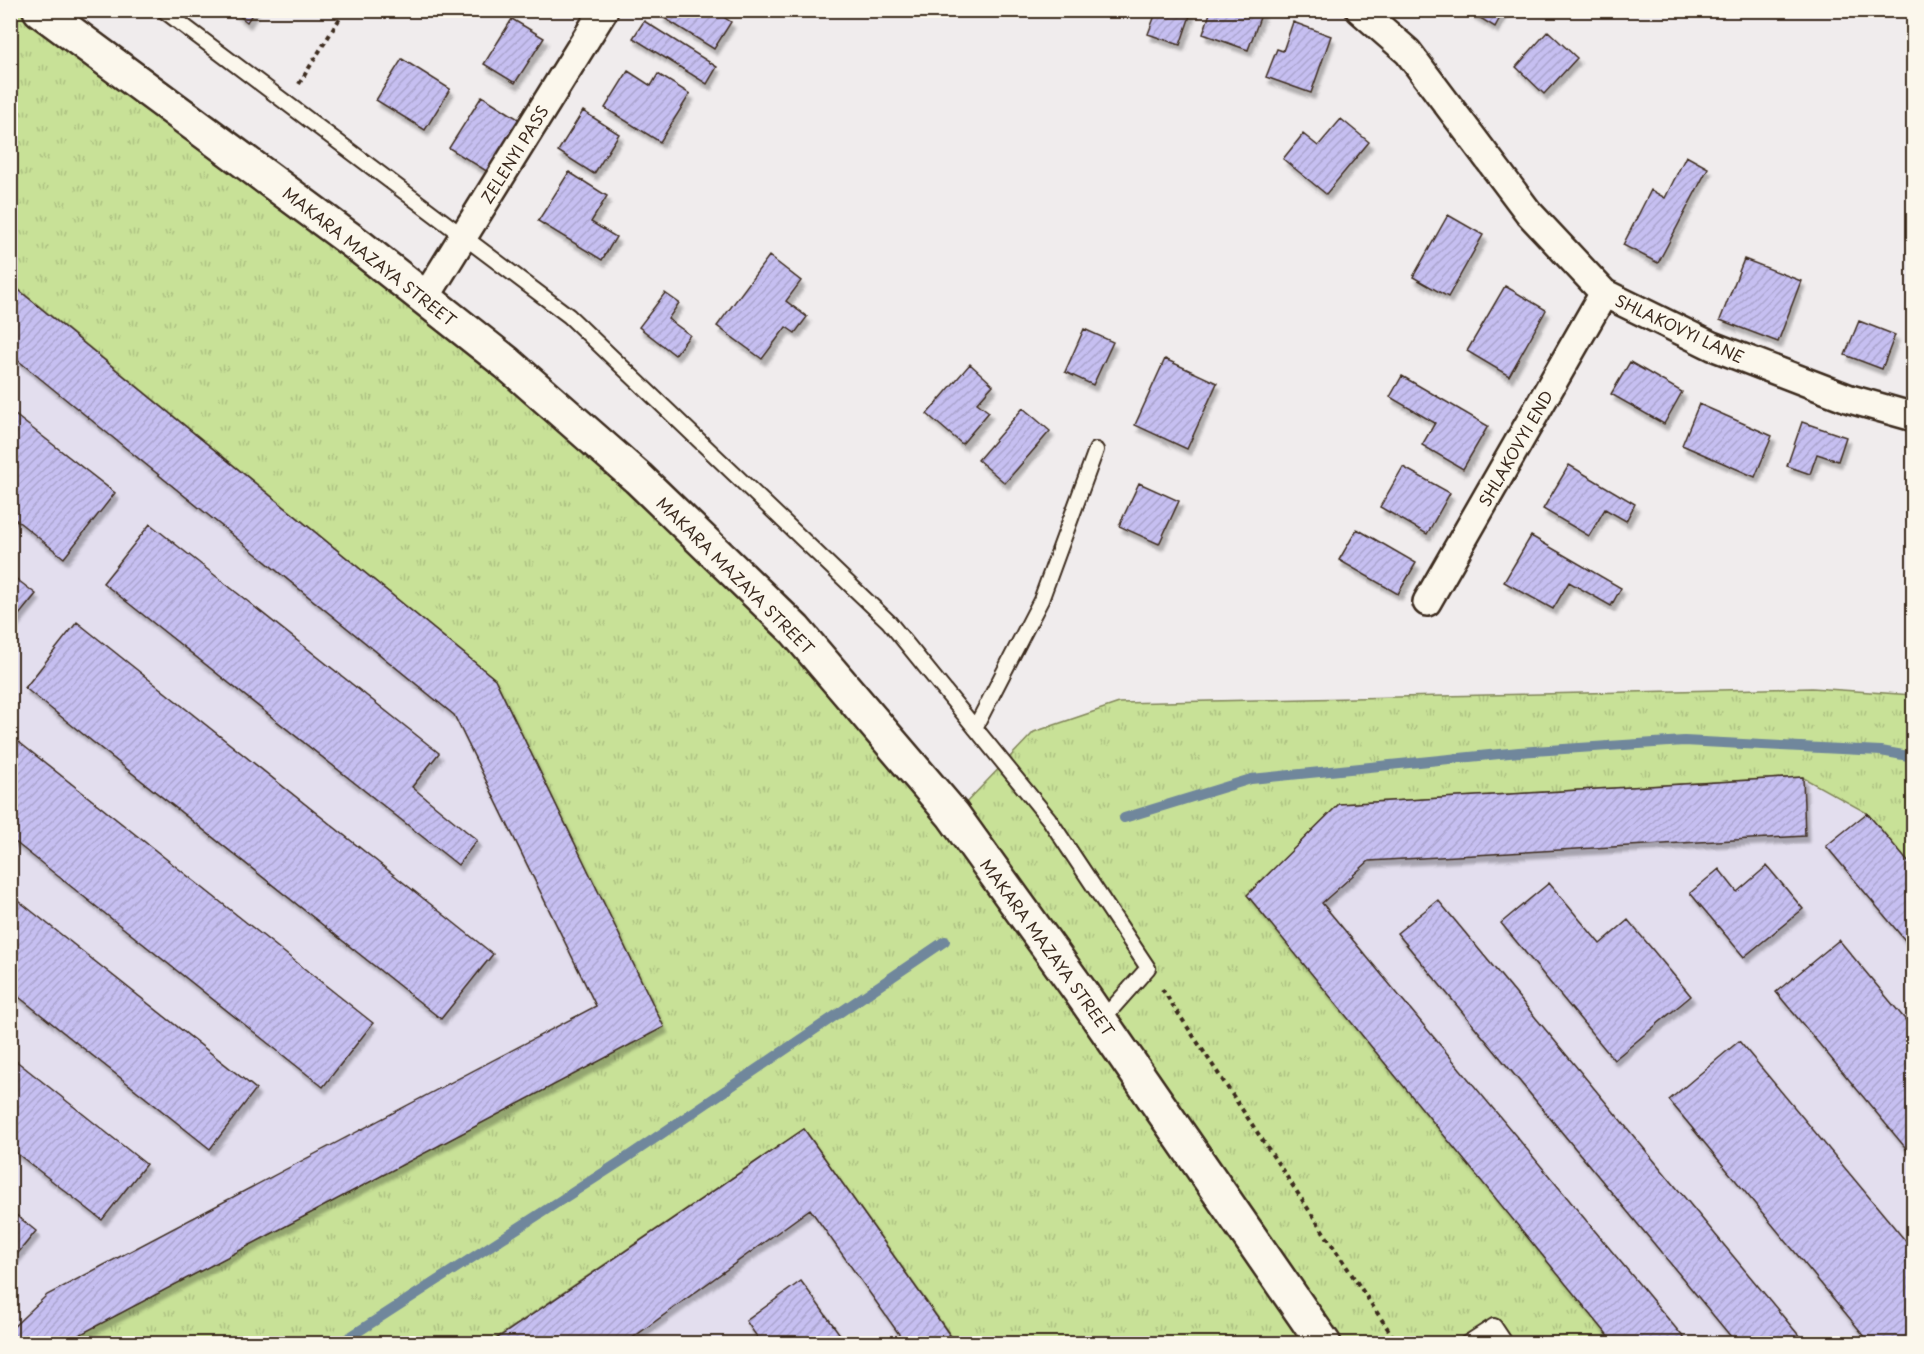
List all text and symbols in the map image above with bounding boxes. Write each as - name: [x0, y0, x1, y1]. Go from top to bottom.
- street label: ZELENYI PASS: [474, 100, 554, 208]
- street label: MAKARA MAZAYA STREET: [278, 181, 462, 331]
- street label: SHLAKOVYI LANE: [1612, 288, 1748, 368]
- street label: SHLAKOVYI END: [1472, 385, 1558, 511]
- street label: MAKARA MAZAYA STREET: [652, 491, 820, 659]
- street label: MAKARA MAZAYA STREET: [975, 853, 1121, 1041]

